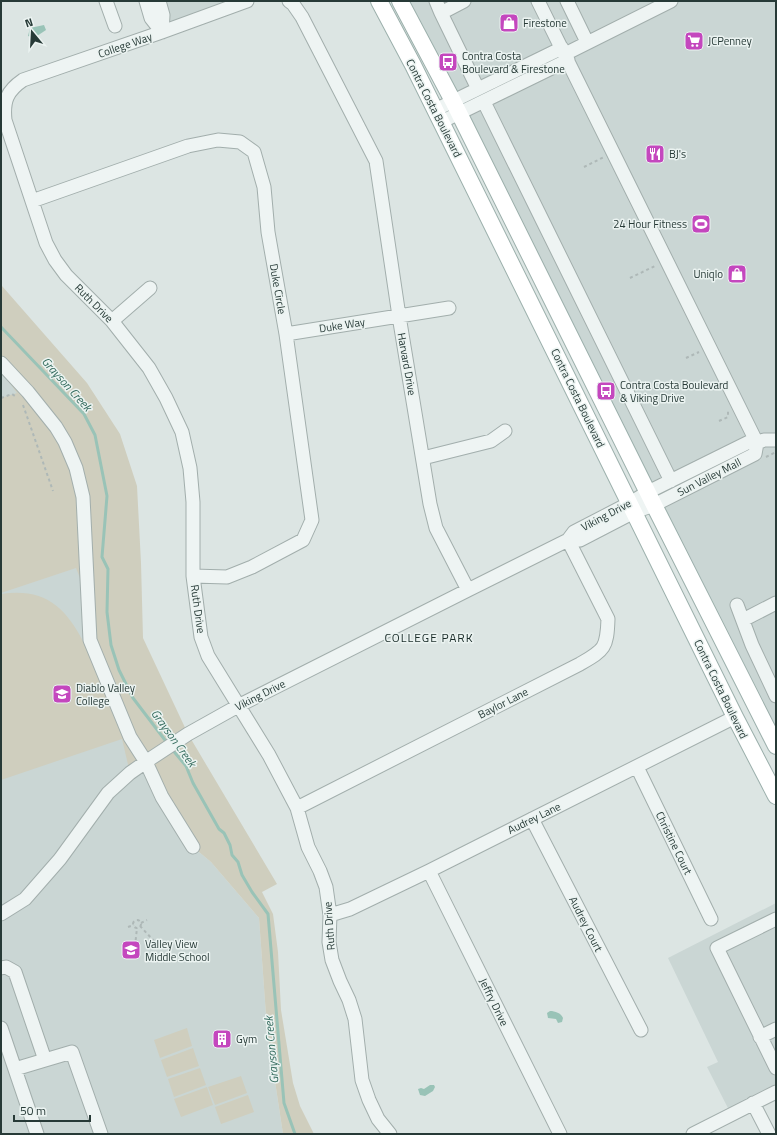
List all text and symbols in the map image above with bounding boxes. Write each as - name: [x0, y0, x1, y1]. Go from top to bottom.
- north arrow: [12, 12, 52, 52]
- shop icon: Firestone: [498, 12, 520, 34]
- text: N: [23, 14, 35, 31]
- place label: Firestone: [523, 15, 567, 31]
- street label: College Way: [96, 28, 155, 62]
- supermarket icon: JCPenney: [683, 30, 705, 52]
- place label: JCPenney: [708, 33, 752, 49]
- place label: Contra Costa Boulevard & Firestone: [462, 48, 565, 77]
- bus stop icon: Contra Costa Boulevard & Firestone: [437, 51, 459, 73]
- street label: Contra Costa Boulevard: [402, 56, 466, 160]
- restaurant icon: BJ's: [644, 143, 666, 165]
- place label: BJ's: [669, 146, 686, 162]
- sports icon: 24 Hour Fitness: [690, 213, 712, 235]
- place label: 24 Hour Fitness: [613, 216, 687, 232]
- street label: Duke Circle: [266, 262, 290, 316]
- shop icon: Uniqlo: [726, 263, 748, 285]
- place label: Uniqlo: [693, 266, 723, 282]
- street label: Ruth Drive: [71, 280, 117, 326]
- street label: Duke Way: [318, 313, 367, 337]
- street label: Harvard Drive: [394, 331, 420, 397]
- street label: Contra Costa Boulevard: [547, 346, 609, 450]
- water label: Grayson Creek: [37, 353, 98, 417]
- place label: Contra Costa Boulevard & Viking Drive: [620, 377, 729, 406]
- bus stop icon: Contra Costa Boulevard & Viking Drive: [595, 380, 617, 402]
- street label: Sun Valley Mall: [674, 454, 744, 500]
- street label: Viking Drive: [578, 495, 634, 535]
- street label: Ruth Drive: [187, 584, 209, 635]
- district label: COLLEGE PARK: [384, 628, 474, 647]
- street label: Contra Costa Boulevard: [690, 637, 752, 741]
- street label: Viking Drive: [232, 675, 288, 715]
- place label: Diablo Valley College: [76, 680, 136, 709]
- school or university icon: Diablo Valley College: [51, 683, 73, 705]
- street label: Baylor Lane: [475, 683, 531, 722]
- water label: Grayson Creek: [146, 705, 203, 772]
- street label: Audrey Lane: [505, 798, 564, 838]
- street label: Christine Court: [652, 809, 696, 877]
- street label: Audrey Court: [565, 894, 607, 955]
- street label: Ruth Drive: [319, 901, 339, 951]
- place label: Valley View Middle School: [145, 936, 210, 965]
- school or university icon: Valley View Middle School: [120, 939, 142, 961]
- street label: Jeffry Drive: [476, 975, 513, 1029]
- water label: Grayson Creek: [258, 1014, 283, 1085]
- building icon: Gym: [211, 1028, 233, 1050]
- place label: Gym: [236, 1031, 257, 1047]
- scale bar: [14, 1097, 90, 1123]
- text: 50 m: [20, 1101, 46, 1120]

